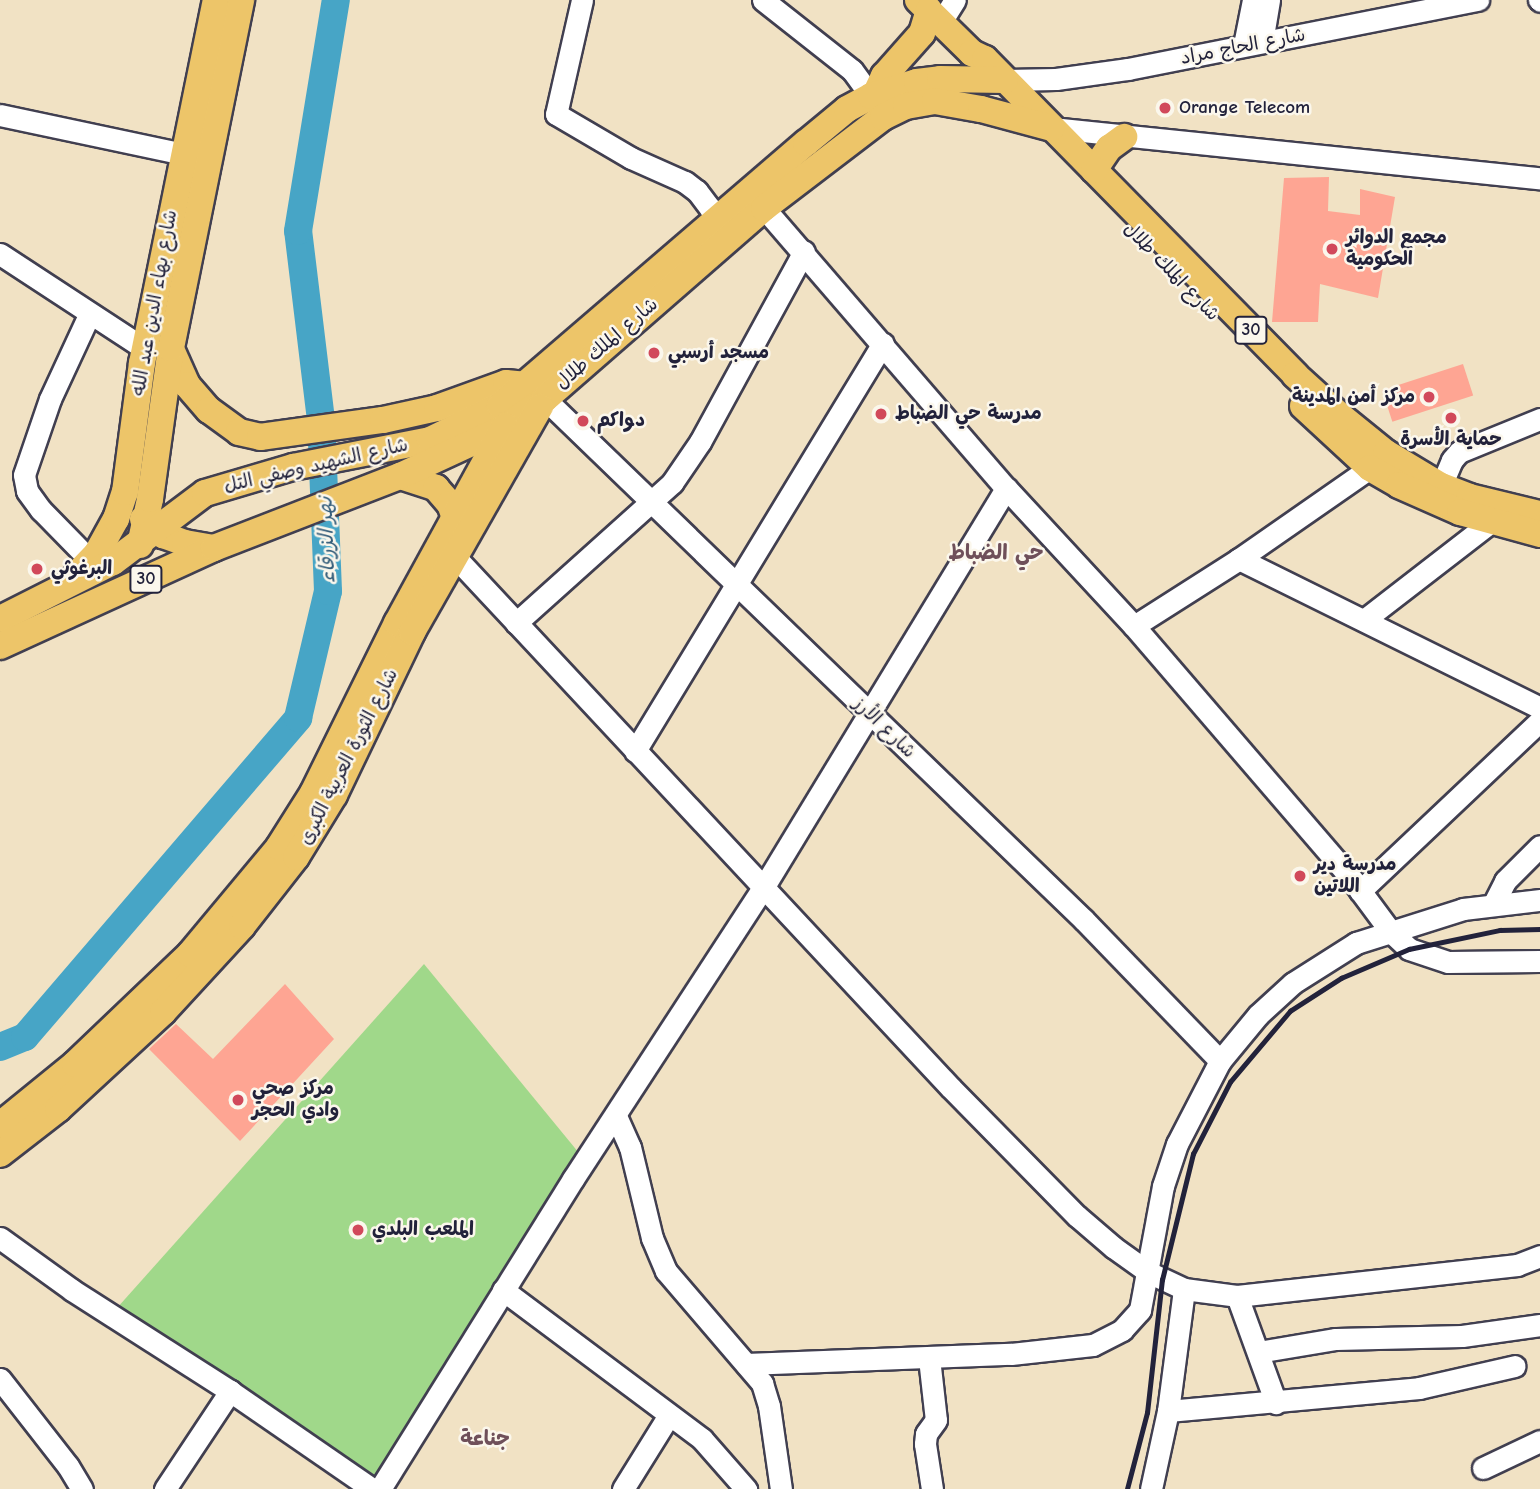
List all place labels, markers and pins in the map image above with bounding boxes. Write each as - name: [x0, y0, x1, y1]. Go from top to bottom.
- place label: Orange Telecom: [1179, 97, 1310, 119]
- marker: Orange Telecom: [1157, 100, 1173, 116]
- place label: مجمع الدوائر الحكومية: [1346, 227, 1447, 271]
- marker: مجمع الدوائر الحكومية: [1324, 241, 1340, 257]
- place label: مسجد أرسبي: [668, 342, 769, 364]
- marker: مسجد أرسبي: [646, 345, 662, 361]
- place label: مركز أمن المدينة: [1292, 386, 1415, 408]
- marker: مركز أمن المدينة: [1421, 389, 1437, 405]
- place label: مدرسة حي الضباط: [895, 403, 1042, 425]
- marker: مدرسة حي الضباط: [873, 406, 889, 422]
- place label: دواكم: [597, 410, 645, 432]
- marker: حماية الأسرة: [1443, 410, 1459, 426]
- marker: دواكم: [575, 413, 591, 429]
- place label: حماية الأسرة: [1400, 429, 1502, 451]
- place label: البرغوثي: [51, 558, 112, 580]
- marker: البرغوثي: [29, 561, 45, 577]
- place label: مدرسة دير اللاتين: [1314, 854, 1397, 898]
- marker: مدرسة دير اللاتين: [1292, 868, 1308, 884]
- place label: مركز صحي وادي الحجر: [252, 1078, 339, 1122]
- marker: مركز صحي وادي الحجر: [230, 1092, 246, 1108]
- place label: الملعب البلدي: [372, 1219, 474, 1241]
- marker: الملعب البلدي: [350, 1222, 366, 1238]

